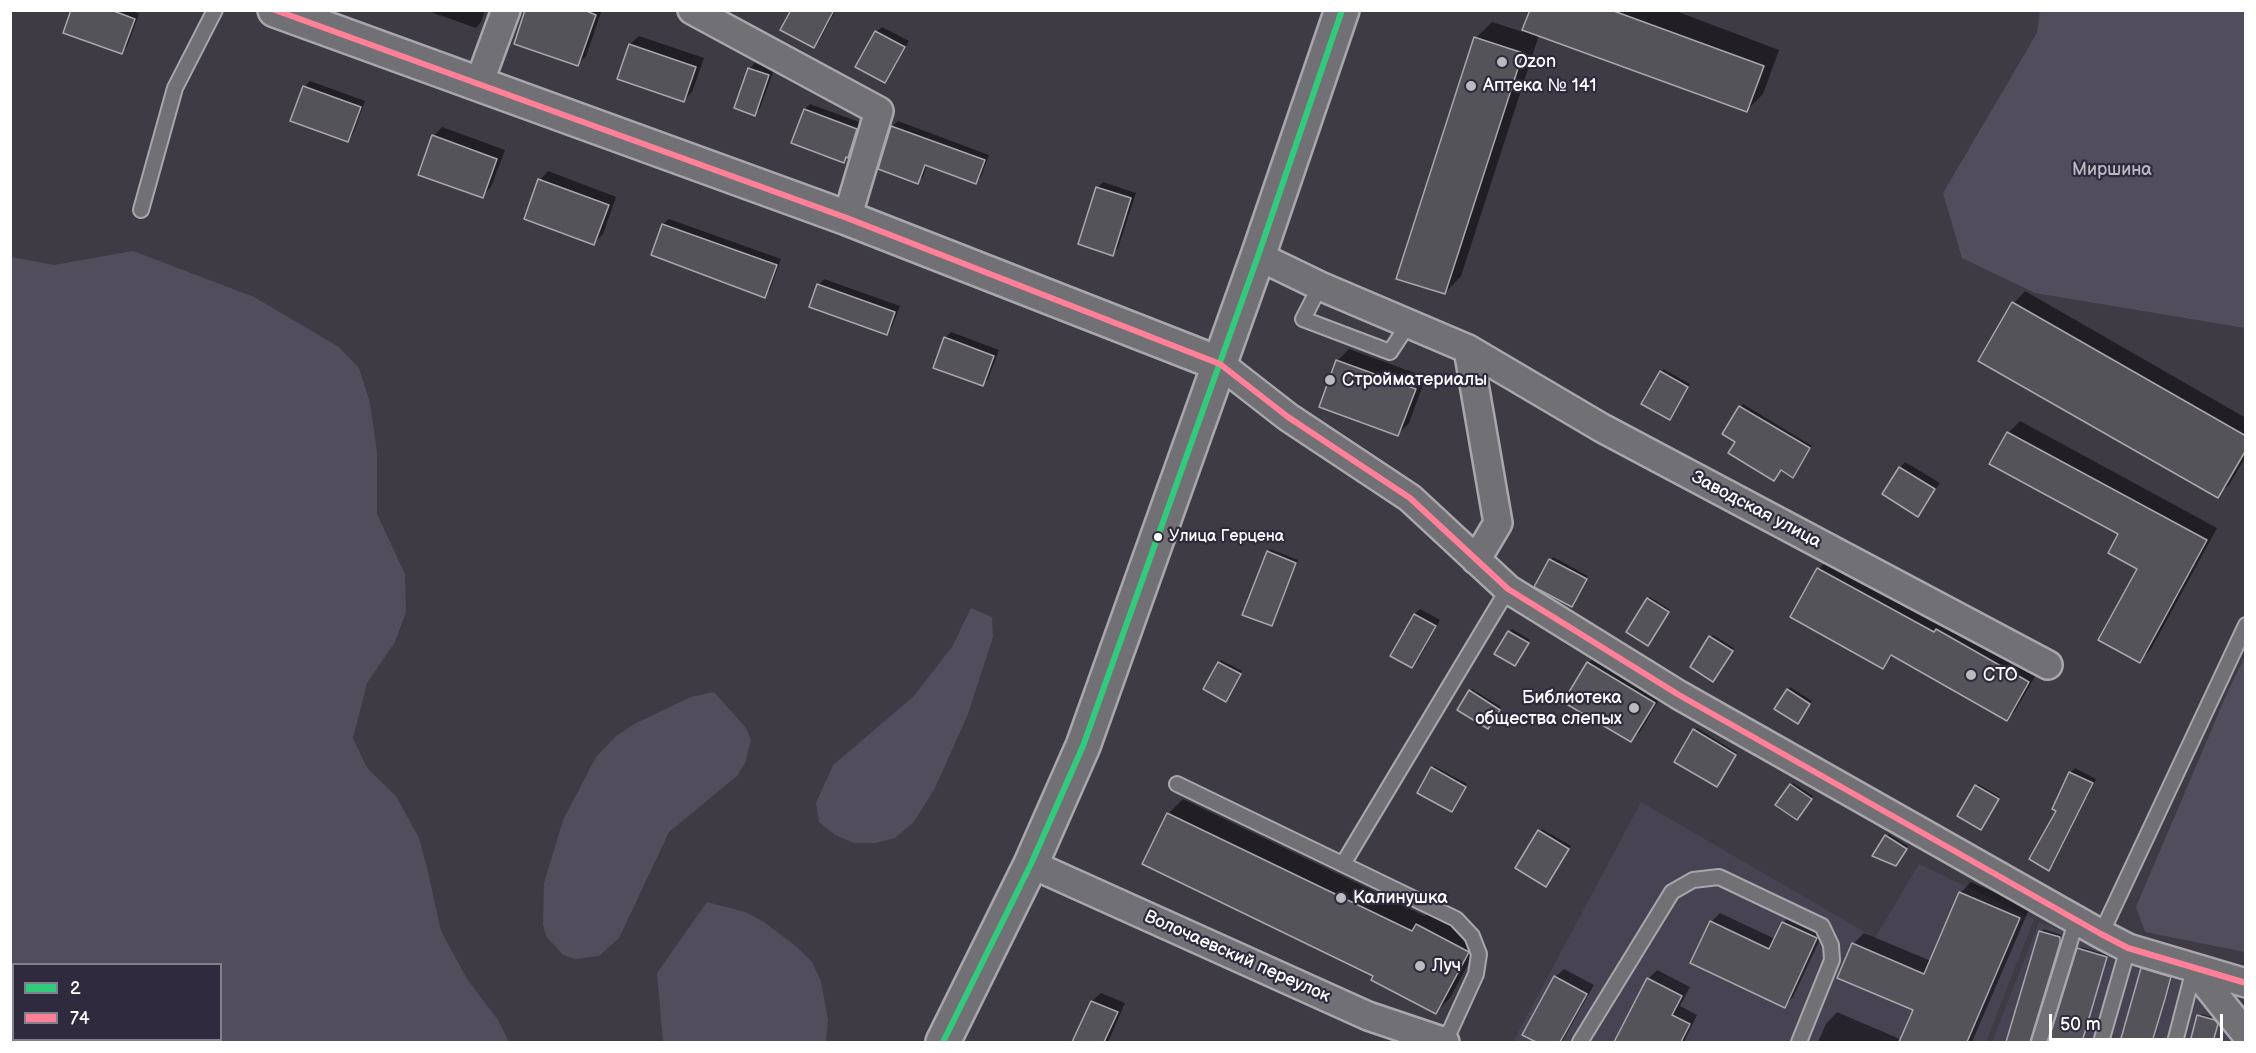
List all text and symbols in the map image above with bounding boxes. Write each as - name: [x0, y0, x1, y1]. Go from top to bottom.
- place label: Ozon: [1514, 51, 1556, 73]
- marker: Ozon: [1495, 55, 1509, 69]
- place label: Аптека № 141: [1483, 75, 1597, 97]
- marker: Аптека № 141: [1464, 79, 1478, 93]
- park label: Миршина: [2072, 159, 2152, 181]
- place label: Стройматериалы: [1342, 369, 1487, 391]
- marker: Стройматериалы: [1323, 373, 1337, 387]
- street label: Заводская улица: [1687, 467, 1825, 553]
- place label: Улица Герцена: [1169, 527, 1284, 547]
- marker: Улица Герцена: [1152, 531, 1164, 543]
- place label: СТО: [1983, 664, 2018, 686]
- marker: СТО: [1964, 668, 1978, 682]
- place label: Библиотека общества слепых: [1475, 687, 1622, 730]
- marker: Библиотека общества слепых: [1627, 701, 1641, 715]
- place label: Калинушка: [1353, 887, 1448, 909]
- marker: Калинушка: [1334, 891, 1348, 905]
- street label: Волочаевский переулок: [1141, 906, 1333, 1008]
- place label: Луч: [1432, 955, 1461, 977]
- marker: Луч: [1413, 959, 1427, 973]
- legend: [12, 963, 222, 1041]
- text: 2: [70, 978, 81, 999]
- scale bar: [2052, 1002, 2226, 1040]
- text: 74: [70, 1008, 90, 1029]
- text: 50 m: [2060, 1014, 2101, 1035]

